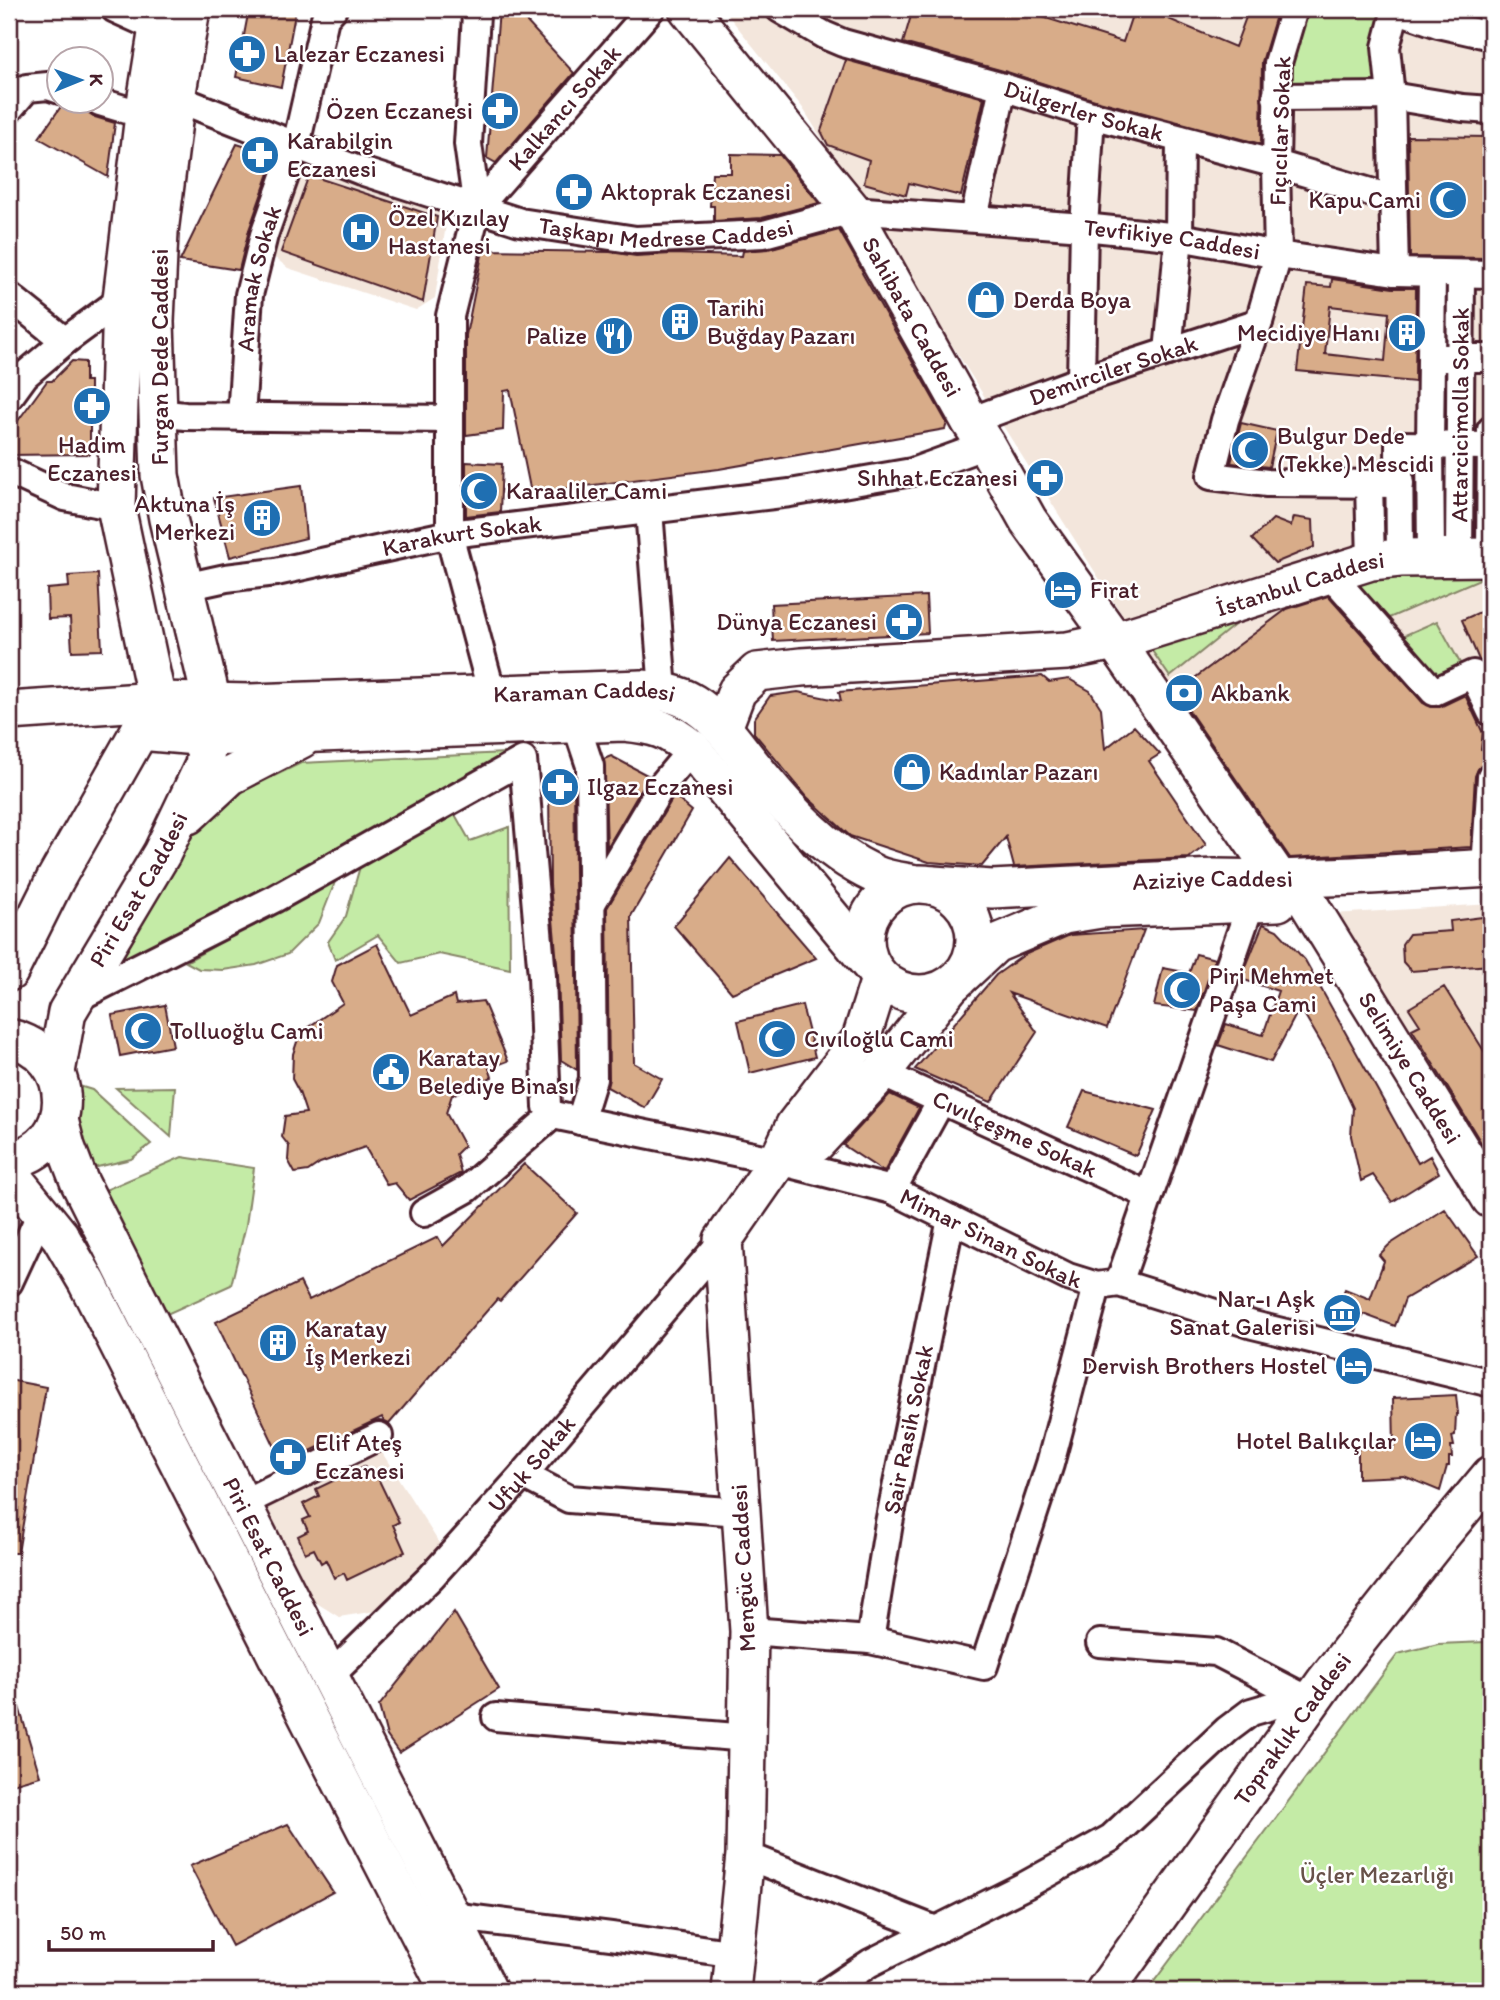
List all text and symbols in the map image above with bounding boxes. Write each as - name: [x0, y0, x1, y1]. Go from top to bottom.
- pharmacy icon: Lalezar Eczanesi: [226, 33, 268, 75]
- place label: Lalezar Eczanesi: [274, 39, 445, 68]
- street label: Kalkancı Sokak: [501, 39, 627, 176]
- north arrow: [46, 46, 116, 116]
- street label: Fıçıcılar Sokak: [1262, 55, 1297, 206]
- text: K: [85, 73, 108, 87]
- street label: Dülgerler Sokak: [1001, 73, 1167, 148]
- pharmacy icon: Özen Eczanesi: [479, 90, 521, 132]
- place label: Özen Eczanesi: [326, 96, 473, 125]
- place label: Karabilgin Eczanesi: [287, 126, 393, 183]
- pharmacy icon: Karabilgin Eczanesi: [239, 134, 281, 176]
- pharmacy icon: Aktoprak Eczanesi: [553, 171, 595, 213]
- place label: Aktoprak Eczanesi: [601, 177, 791, 206]
- mosque icon: Kapu Cami: [1427, 179, 1469, 221]
- place label: Kapu Cami: [1309, 185, 1421, 214]
- street label: Aramak Sokak: [230, 201, 287, 353]
- place label: Özel Kızılay Hastanesi: [388, 203, 509, 260]
- street label: Taşkapı Medrese Caddesi: [537, 210, 796, 254]
- hospital icon: Özel Kızılay Hastanesi: [340, 211, 382, 253]
- street label: Tevfikiye Caddesi: [1082, 212, 1263, 265]
- street label: Sahibata Caddesi: [856, 232, 969, 402]
- street label: Furgan Dede Caddesi: [145, 249, 174, 465]
- shop icon: Derda Boya: [965, 279, 1007, 321]
- place label: Derda Boya: [1013, 285, 1132, 314]
- place label: Tarihi Buğday Pazarı: [707, 293, 855, 350]
- building icon: Tarihi Buğday Pazarı: [659, 301, 701, 343]
- street label: Attarcicimolla Sokak: [1444, 307, 1475, 523]
- building icon: Mecidiye Hanı: [1386, 312, 1428, 354]
- restaurant icon: Palize: [593, 315, 635, 357]
- place label: Mecidiye Hanı: [1237, 318, 1380, 347]
- place label: Palize: [526, 321, 587, 350]
- street label: Demirciler Sokak: [1025, 328, 1202, 412]
- pharmacy icon: Hadim Eczanesi: [71, 385, 113, 427]
- place label: Bulgur Dede (Tekke) Mescidi: [1277, 421, 1434, 478]
- mosque icon: Bulgur Dede (Tekke) Mescidi: [1229, 429, 1271, 471]
- place label: Hadim Eczanesi: [47, 430, 137, 487]
- pharmacy icon: Sıhhat Eczanesi: [1024, 457, 1066, 499]
- place label: Sıhhat Eczanesi: [857, 463, 1018, 492]
- mosque icon: Karaaliler Cami: [458, 470, 500, 512]
- place label: Karaaliler Cami: [506, 476, 667, 505]
- place label: Aktuna İş Merkezi: [135, 489, 235, 546]
- building icon: Aktuna İş Merkezi: [241, 497, 283, 539]
- street label: Karakurt Sokak: [379, 508, 544, 562]
- street label: İstanbul Caddesi: [1212, 545, 1386, 623]
- hotel icon: Firat: [1042, 569, 1084, 611]
- place label: Firat: [1090, 575, 1139, 604]
- pharmacy icon: Dünya Eczanesi: [883, 601, 925, 643]
- place label: Dünya Eczanesi: [716, 607, 877, 636]
- bank icon: Akbank: [1163, 672, 1205, 714]
- street label: Karaman Caddesi: [493, 674, 679, 708]
- place label: Akbank: [1211, 678, 1290, 707]
- shop icon: Kadınlar Pazarı: [891, 751, 933, 793]
- place label: Kadınlar Pazarı: [939, 757, 1098, 786]
- pharmacy icon: Ilgaz Eczanesi: [539, 766, 581, 808]
- place label: Ilgaz Eczanesi: [587, 772, 733, 801]
- street label: Piri Esat Caddesi: [82, 807, 194, 972]
- street label: Aziziye Caddesi: [1132, 863, 1293, 896]
- place label: Piri Mehmet Paşa Cami: [1209, 961, 1334, 1018]
- mosque icon: Piri Mehmet Paşa Cami: [1161, 969, 1203, 1011]
- street label: Selimiye Caddesi: [1352, 986, 1468, 1149]
- mosque icon: Tolluoğlu Cami: [122, 1010, 164, 1052]
- place label: Tolluoğlu Cami: [170, 1016, 324, 1045]
- mosque icon: Cıvıloğlu Cami: [756, 1018, 798, 1060]
- place label: Cıvıloğlu Cami: [804, 1024, 954, 1053]
- place label: Karatay Belediye Binası: [418, 1043, 575, 1100]
- public building icon: Karatay Belediye Binası: [370, 1051, 412, 1093]
- street label: Cıvılçeşme Sokak: [928, 1083, 1102, 1184]
- street label: Mimar Sinan Sokak: [895, 1181, 1086, 1294]
- place label: Nar-ı Aşk Sanat Galerisi: [1170, 1284, 1316, 1341]
- museum icon: Nar-ı Aşk Sanat Galerisi: [1321, 1292, 1363, 1334]
- place label: Karatay İş Merkezi: [305, 1314, 411, 1371]
- building icon: Karatay İş Merkezi: [257, 1322, 299, 1364]
- street label: Şair Rasih Sokak: [876, 1342, 939, 1517]
- hotel icon: Dervish Brothers Hostel: [1333, 1345, 1375, 1387]
- place label: Dervish Brothers Hostel: [1082, 1351, 1327, 1380]
- street label: Ufuk Sokak: [481, 1409, 582, 1518]
- hotel icon: Hotel Balıkçılar: [1402, 1420, 1444, 1462]
- place label: Hotel Balıkçılar: [1236, 1426, 1396, 1455]
- place label: Elif Ateş Eczanesi: [315, 1428, 405, 1485]
- pharmacy icon: Elif Ateş Eczanesi: [267, 1436, 309, 1478]
- street label: Piri Esat Caddesi: [217, 1472, 321, 1641]
- street label: Mengüc Caddesi: [724, 1483, 761, 1653]
- street label: Topraklık Caddesi: [1227, 1646, 1357, 1811]
- park label: Üçler Mezarlığı: [1300, 1860, 1454, 1889]
- scale bar: [49, 1909, 214, 1953]
- text: 50 m: [60, 1920, 107, 1945]

